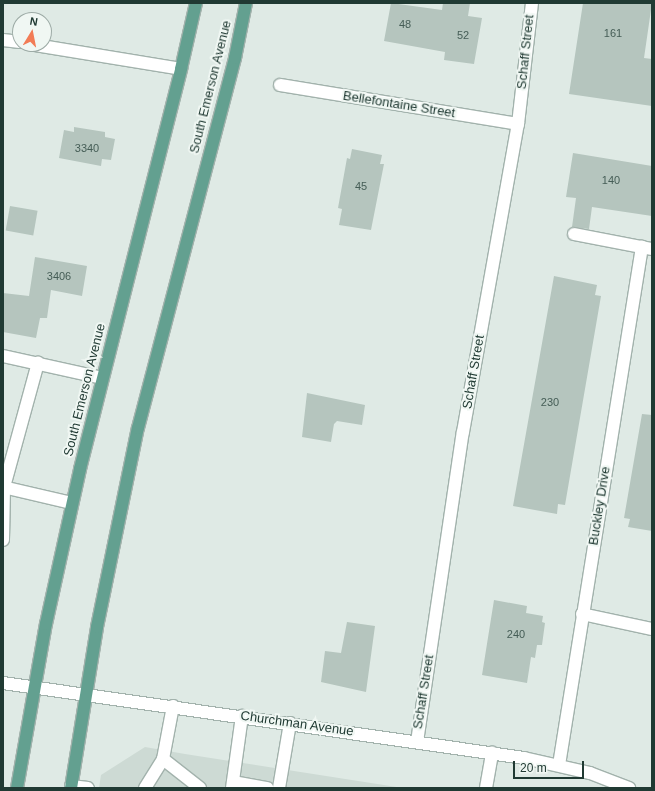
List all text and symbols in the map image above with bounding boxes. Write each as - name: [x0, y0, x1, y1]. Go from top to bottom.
- north arrow: [12, 12, 52, 52]
- street label: Schaff Street: [514, 14, 538, 90]
- text: N: [29, 15, 39, 28]
- house number: 48: [399, 17, 411, 31]
- street label: South Emerson Avenue: [187, 19, 235, 155]
- house number: 161: [604, 26, 622, 40]
- house number: 52: [457, 28, 469, 42]
- street label: Bellefontaine Street: [342, 88, 456, 122]
- house number: 3340: [75, 141, 99, 155]
- house number: 140: [602, 173, 620, 187]
- house number: 45: [355, 179, 367, 193]
- house number: 3406: [47, 269, 71, 283]
- street label: South Emerson Avenue: [61, 322, 109, 458]
- street label: Schaff Street: [460, 334, 488, 410]
- house number: 230: [541, 395, 559, 409]
- street label: Buckley Drive: [586, 466, 614, 546]
- house number: 240: [507, 627, 525, 641]
- street label: Schaff Street: [410, 654, 438, 730]
- street label: Churchman Avenue: [239, 708, 355, 740]
- scale bar: [515, 753, 586, 779]
- text: 20 m: [520, 761, 547, 775]

